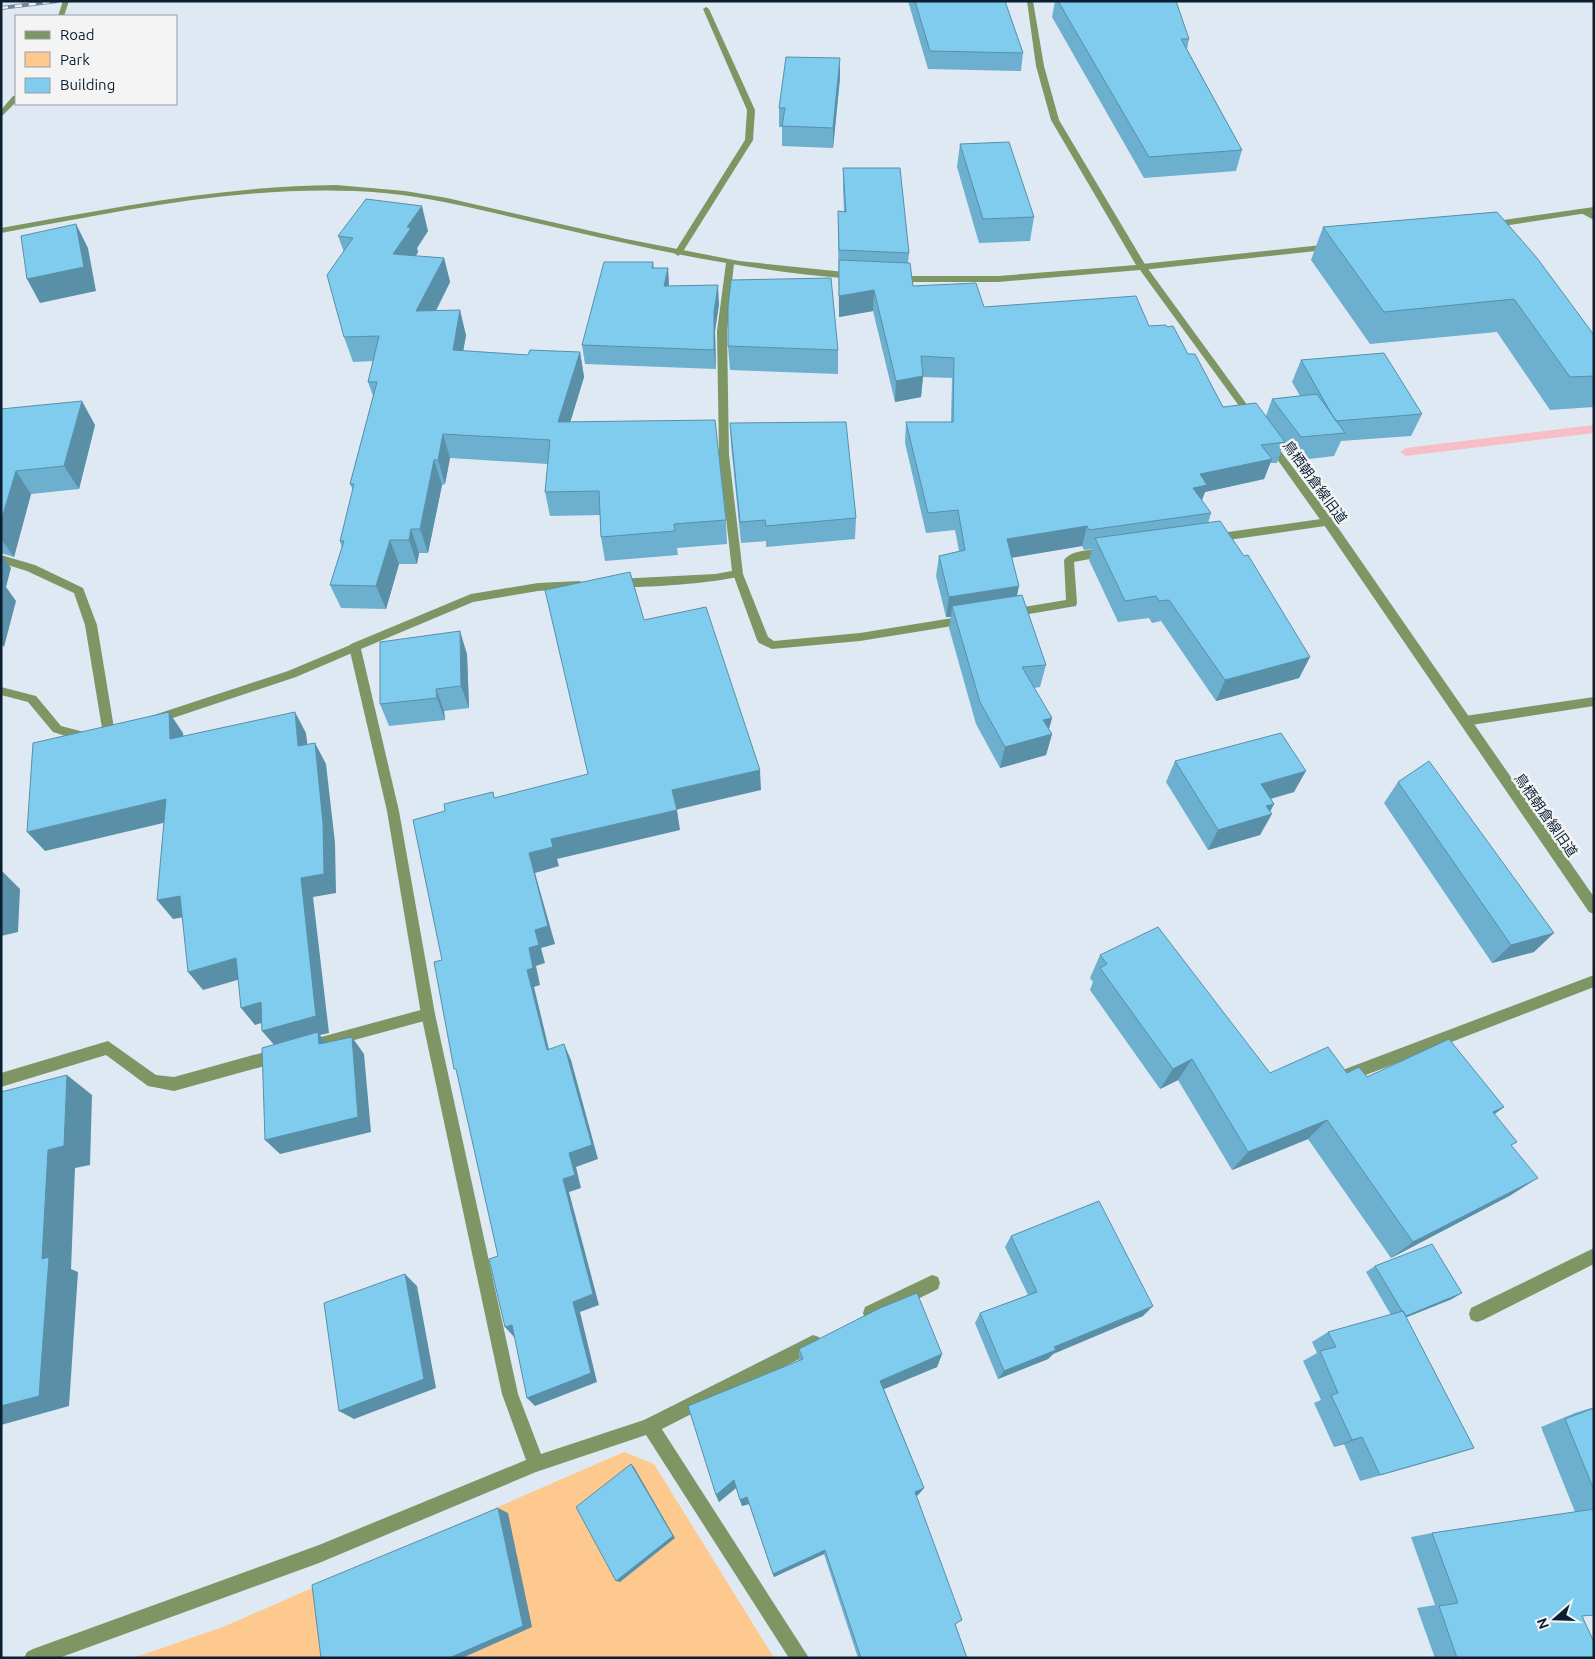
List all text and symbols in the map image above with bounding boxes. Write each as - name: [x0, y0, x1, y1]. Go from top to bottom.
- legend: [15, 15, 178, 105]
- text: Road: [60, 26, 95, 43]
- text: Park: [60, 51, 90, 68]
- text: Building: [60, 76, 115, 93]
- street label: 鳥栖朝倉線旧道: [1280, 438, 1350, 526]
- street label: 鳥栖朝倉線旧道: [1511, 770, 1581, 860]
- north arrow: [1530, 1594, 1580, 1644]
- text: N: [1533, 1616, 1552, 1631]

